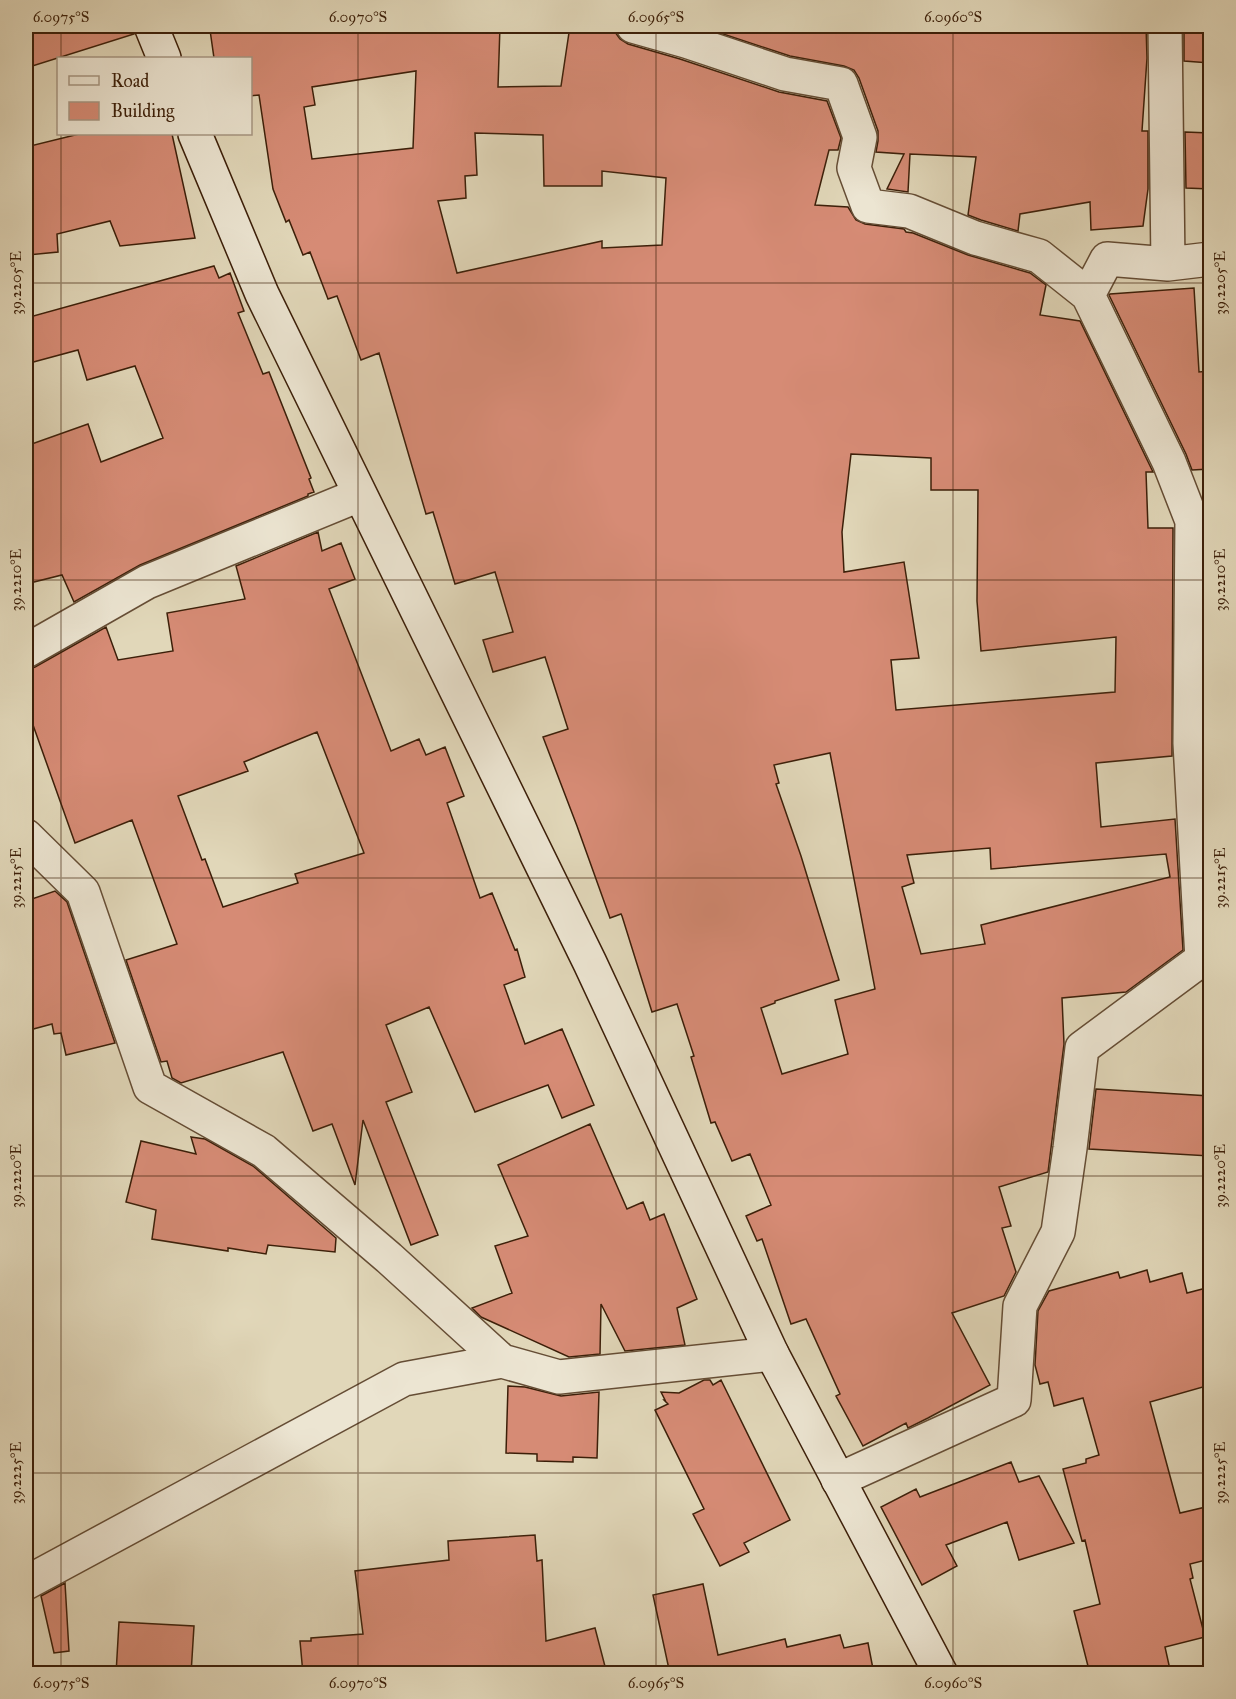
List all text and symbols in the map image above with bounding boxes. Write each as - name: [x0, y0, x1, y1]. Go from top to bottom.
- text: 6.0975°S: [33, 8, 89, 26]
- text: 6.0970°S: [329, 8, 387, 26]
- text: 6.0965°S: [628, 8, 684, 26]
- text: 6.0960°S: [924, 8, 982, 26]
- legend: [57, 57, 252, 135]
- text: Road: [111, 70, 149, 92]
- text: Building: [111, 100, 175, 123]
- text: 39.2205°E: [7, 251, 25, 315]
- text: 39.2205°E: [1211, 251, 1229, 315]
- text: 39.2210°E: [7, 548, 25, 611]
- text: 39.2210°E: [1211, 548, 1229, 611]
- text: 39.2215°E: [7, 847, 25, 908]
- text: 39.2215°E: [1211, 847, 1229, 908]
- text: 39.2220°E: [7, 1144, 25, 1208]
- text: 39.2220°E: [1211, 1144, 1229, 1208]
- text: 39.2225°E: [7, 1442, 25, 1504]
- text: 39.2225°E: [1211, 1442, 1229, 1504]
- text: 6.0975°S: [33, 1674, 89, 1692]
- text: 6.0970°S: [329, 1674, 387, 1692]
- text: 6.0965°S: [628, 1674, 684, 1692]
- text: 6.0960°S: [924, 1674, 982, 1692]

